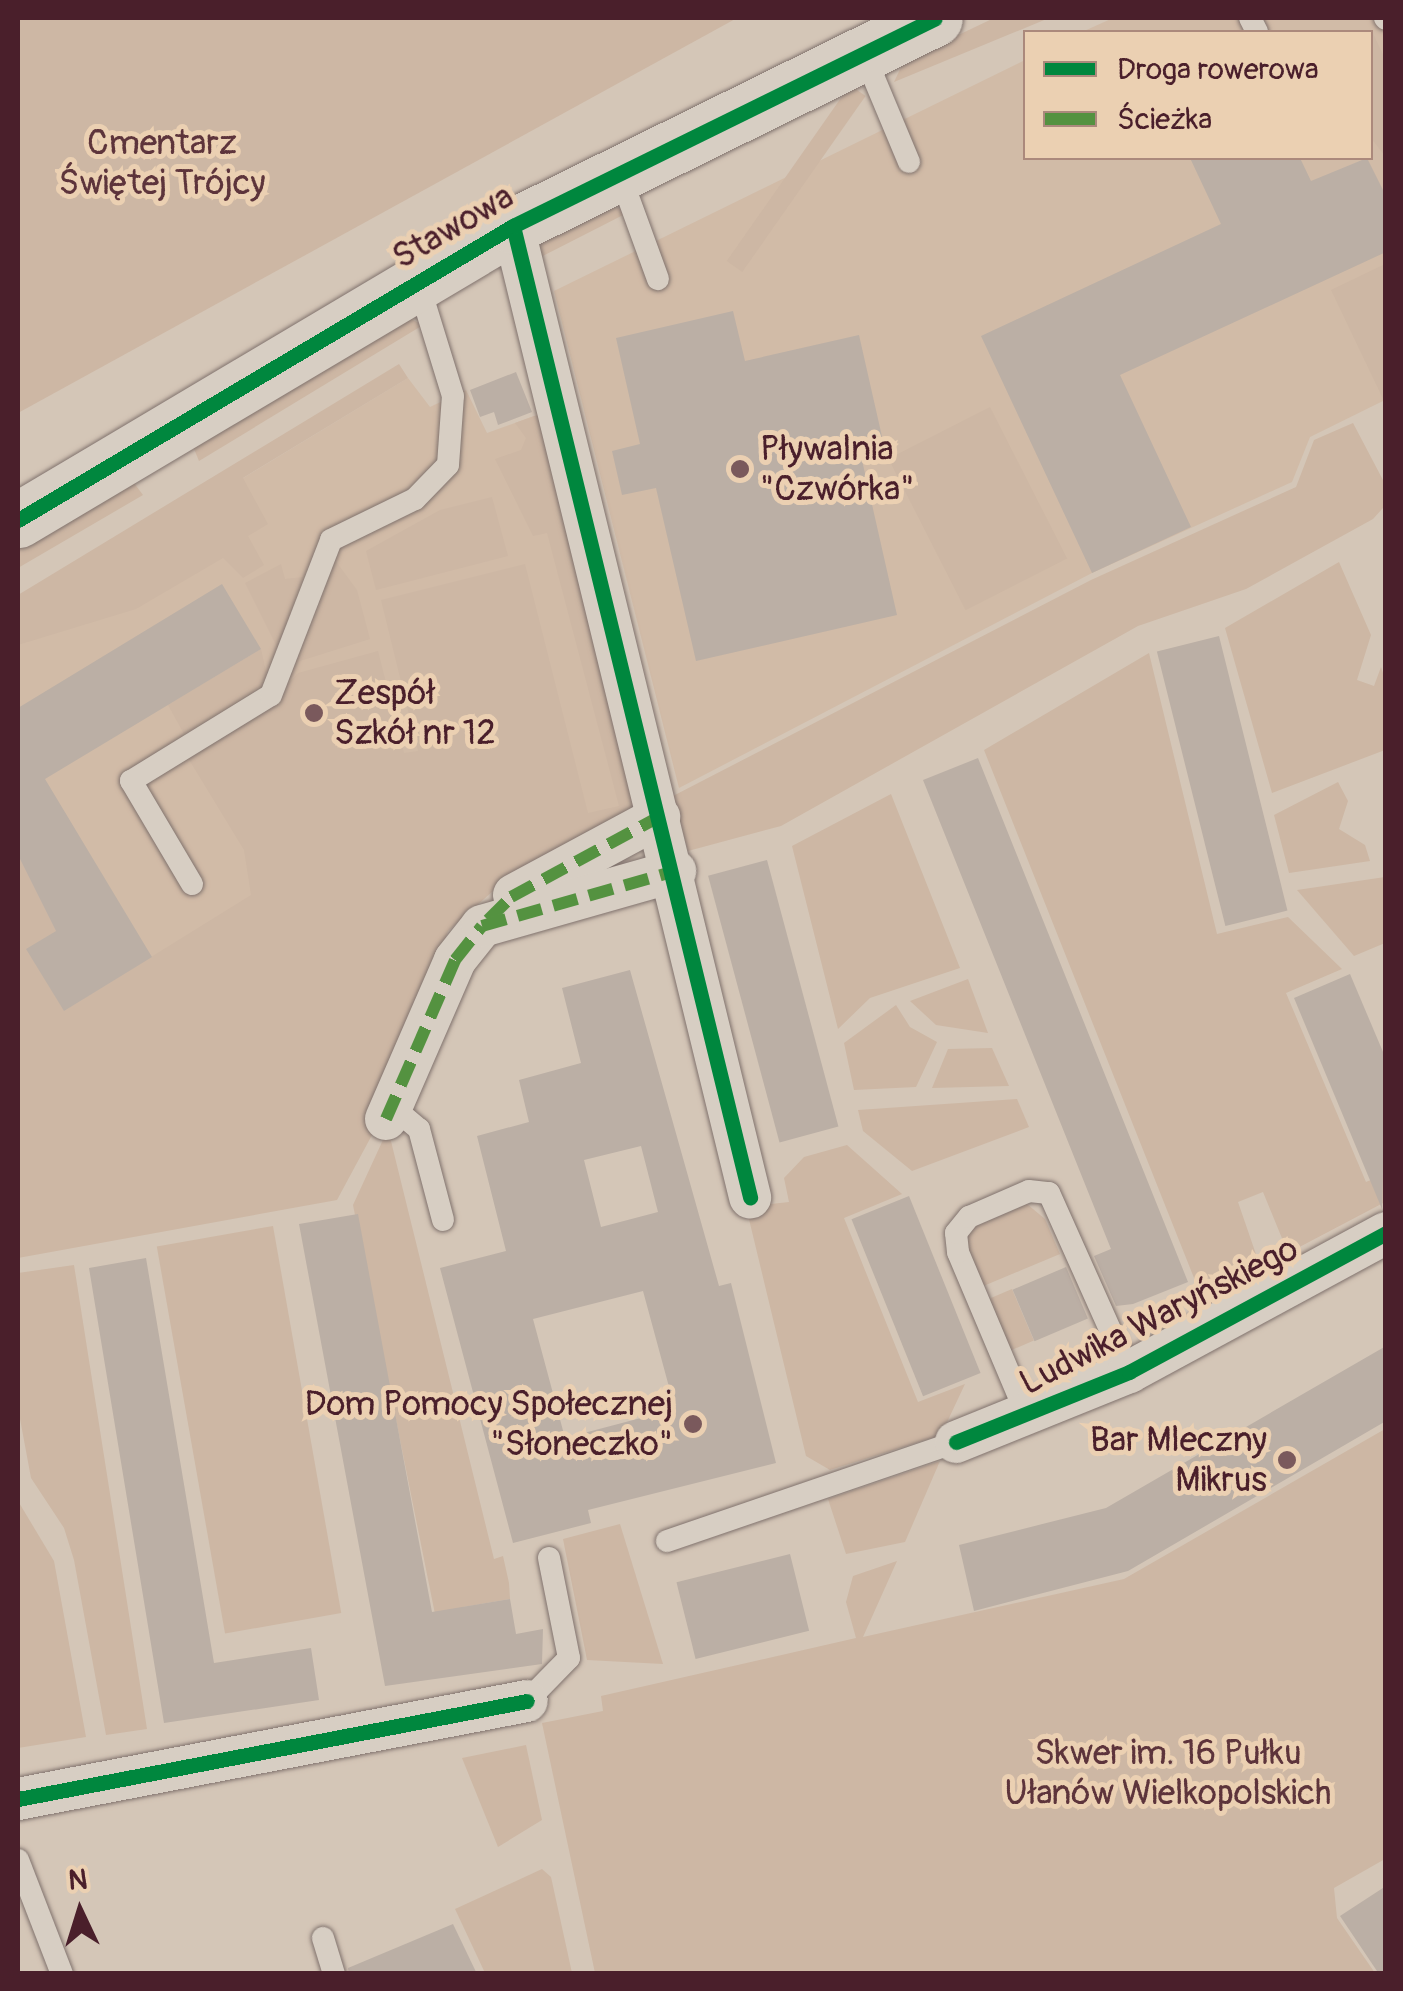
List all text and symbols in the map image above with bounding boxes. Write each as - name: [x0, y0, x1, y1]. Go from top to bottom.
- legend: [1023, 30, 1373, 160]
- text: Droga rowerowa: [1117, 51, 1319, 88]
- text: Ścieżka: [1117, 101, 1212, 138]
- park label: Cmentarz Świętej Trójcy: [58, 122, 266, 204]
- street label: Stawowa: [385, 176, 521, 278]
- place label: Pływalnia "Czwórka": [760, 428, 914, 510]
- marker: Pływalnia "Czwórka": [729, 458, 751, 480]
- place label: Zespół Szkół nr 12: [334, 672, 496, 754]
- marker: Zespół Szkół nr 12: [303, 702, 325, 724]
- street label: Ludwika Waryńskiego: [1013, 1228, 1305, 1404]
- place label: Dom Pomocy Społecznej "Słoneczko": [305, 1383, 673, 1465]
- marker: Dom Pomocy Społecznej "Słoneczko": [682, 1413, 704, 1435]
- place label: Bar Mleczny Mikrus: [1090, 1419, 1267, 1501]
- marker: Bar Mleczny Mikrus: [1276, 1449, 1298, 1471]
- park label: Skwer im. 16 Pułku Ułanów Wielkopolskich: [1005, 1732, 1331, 1814]
- north arrow: [30, 1861, 130, 1961]
- text: N: [67, 1862, 89, 1899]

